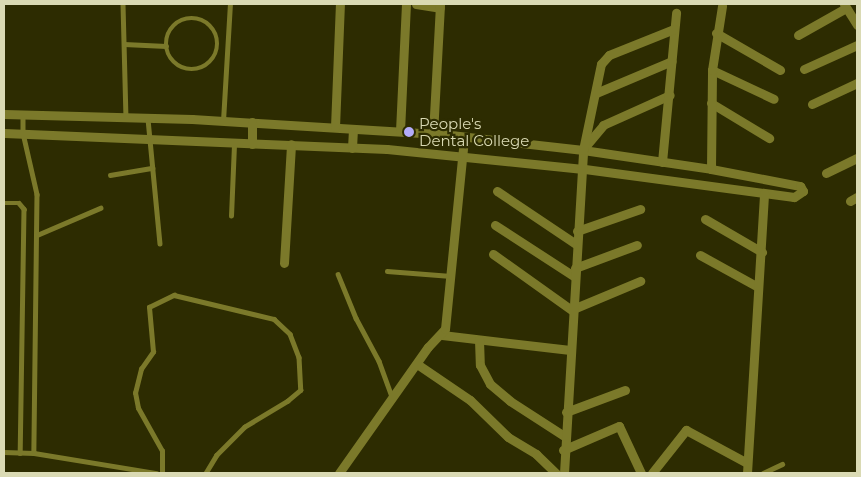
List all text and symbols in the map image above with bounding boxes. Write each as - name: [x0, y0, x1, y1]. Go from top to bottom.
- place label: People's Dental College: [419, 114, 529, 149]
- marker: People's Dental College: [403, 126, 415, 138]

